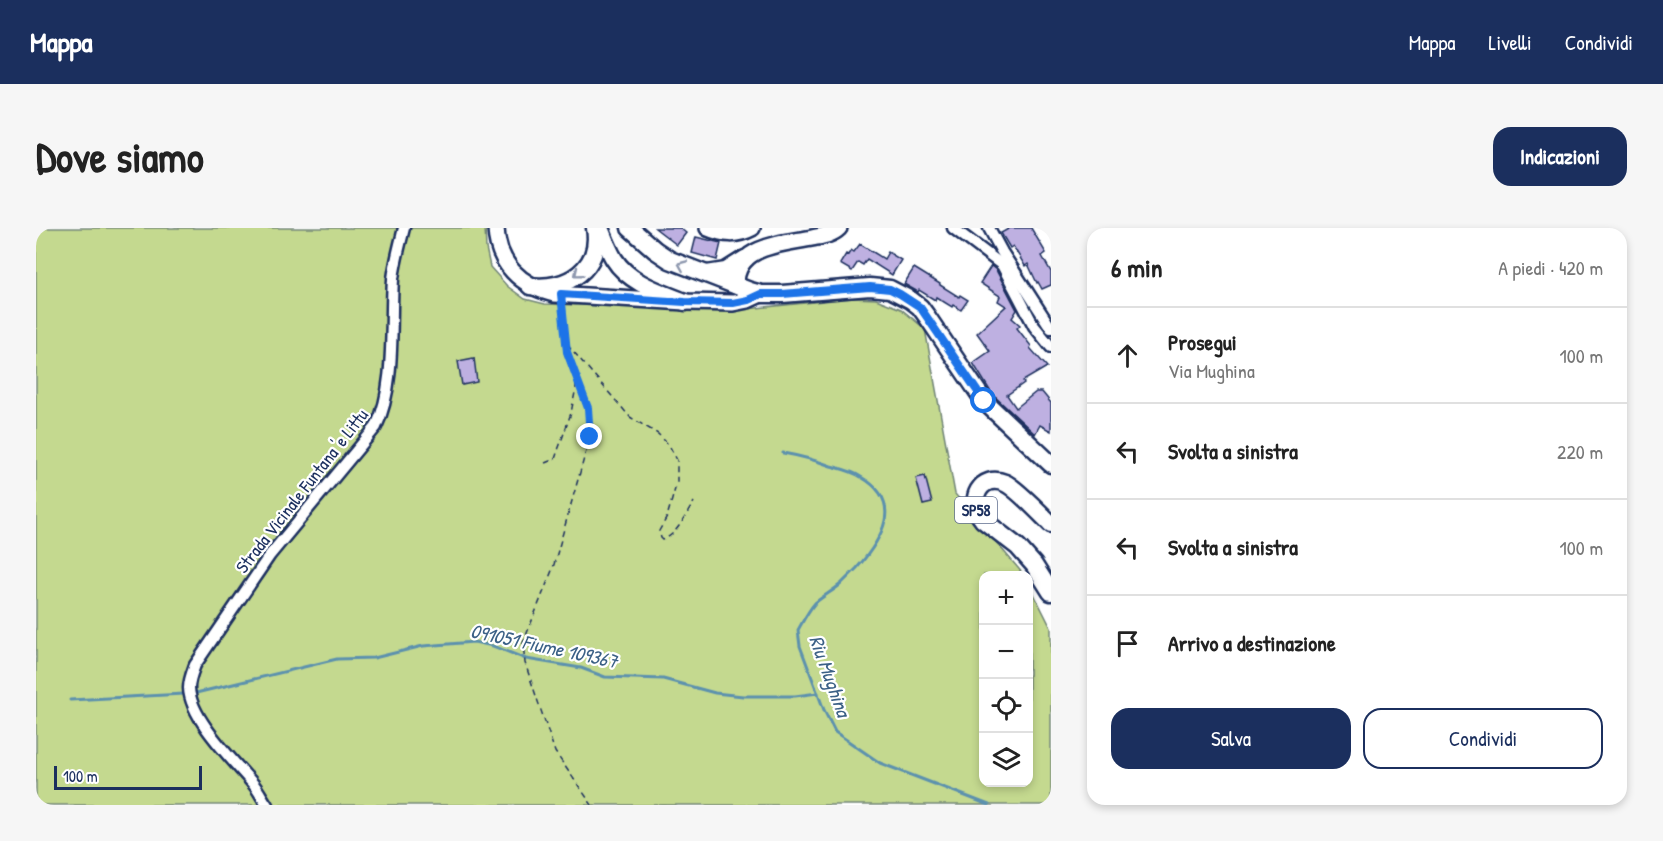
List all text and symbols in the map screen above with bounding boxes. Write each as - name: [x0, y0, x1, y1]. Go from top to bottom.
- text: Mappa: [30, 23, 93, 61]
- text: Mappa: [1409, 28, 1456, 57]
- text: Livelli: [1489, 28, 1532, 57]
- text: Condividi: [1565, 28, 1633, 57]
- button: Indicazioni: [1493, 127, 1627, 186]
- text: Dove siamo: [36, 128, 204, 185]
- text: 6 min: [1111, 250, 1163, 285]
- text: A piedi · 420 m: [1498, 254, 1603, 281]
- one-way arrow: [677, 260, 688, 272]
- one-way arrow: [574, 266, 585, 277]
- text: Prosegui: [1168, 327, 1237, 357]
- icon: ahead: [1111, 339, 1144, 372]
- text: 100 m: [1560, 342, 1603, 369]
- text: Via Mughina: [1168, 357, 1255, 384]
- route start: [970, 387, 996, 413]
- street label: Strada Vicinale Funtana 'e Littu: [229, 403, 374, 578]
- route end: [576, 423, 602, 449]
- icon: left: [1111, 435, 1144, 468]
- text: Svolta a sinistra: [1168, 436, 1298, 466]
- text: 220 m: [1557, 438, 1603, 465]
- road number: SP58: [955, 497, 997, 523]
- icon: left: [1111, 531, 1144, 564]
- text: Svolta a sinistra: [1168, 532, 1298, 562]
- text: 100 m: [1560, 534, 1603, 561]
- map controls: [979, 571, 1033, 787]
- button: +: [979, 571, 1033, 625]
- water label: 091051 Fiume 109367: [468, 617, 622, 675]
- button: −: [979, 625, 1033, 679]
- icon: arrive: [1111, 627, 1144, 660]
- text: Arrivo a destinazione: [1168, 628, 1336, 658]
- water label: Riu Mughina: [802, 631, 858, 723]
- button: locate: [979, 679, 1033, 733]
- button: Salva: [1111, 708, 1351, 769]
- button: Condividi: [1363, 708, 1603, 769]
- button: layers: [979, 733, 1033, 787]
- scale bar: [54, 763, 202, 790]
- text: 100 m: [63, 765, 98, 787]

